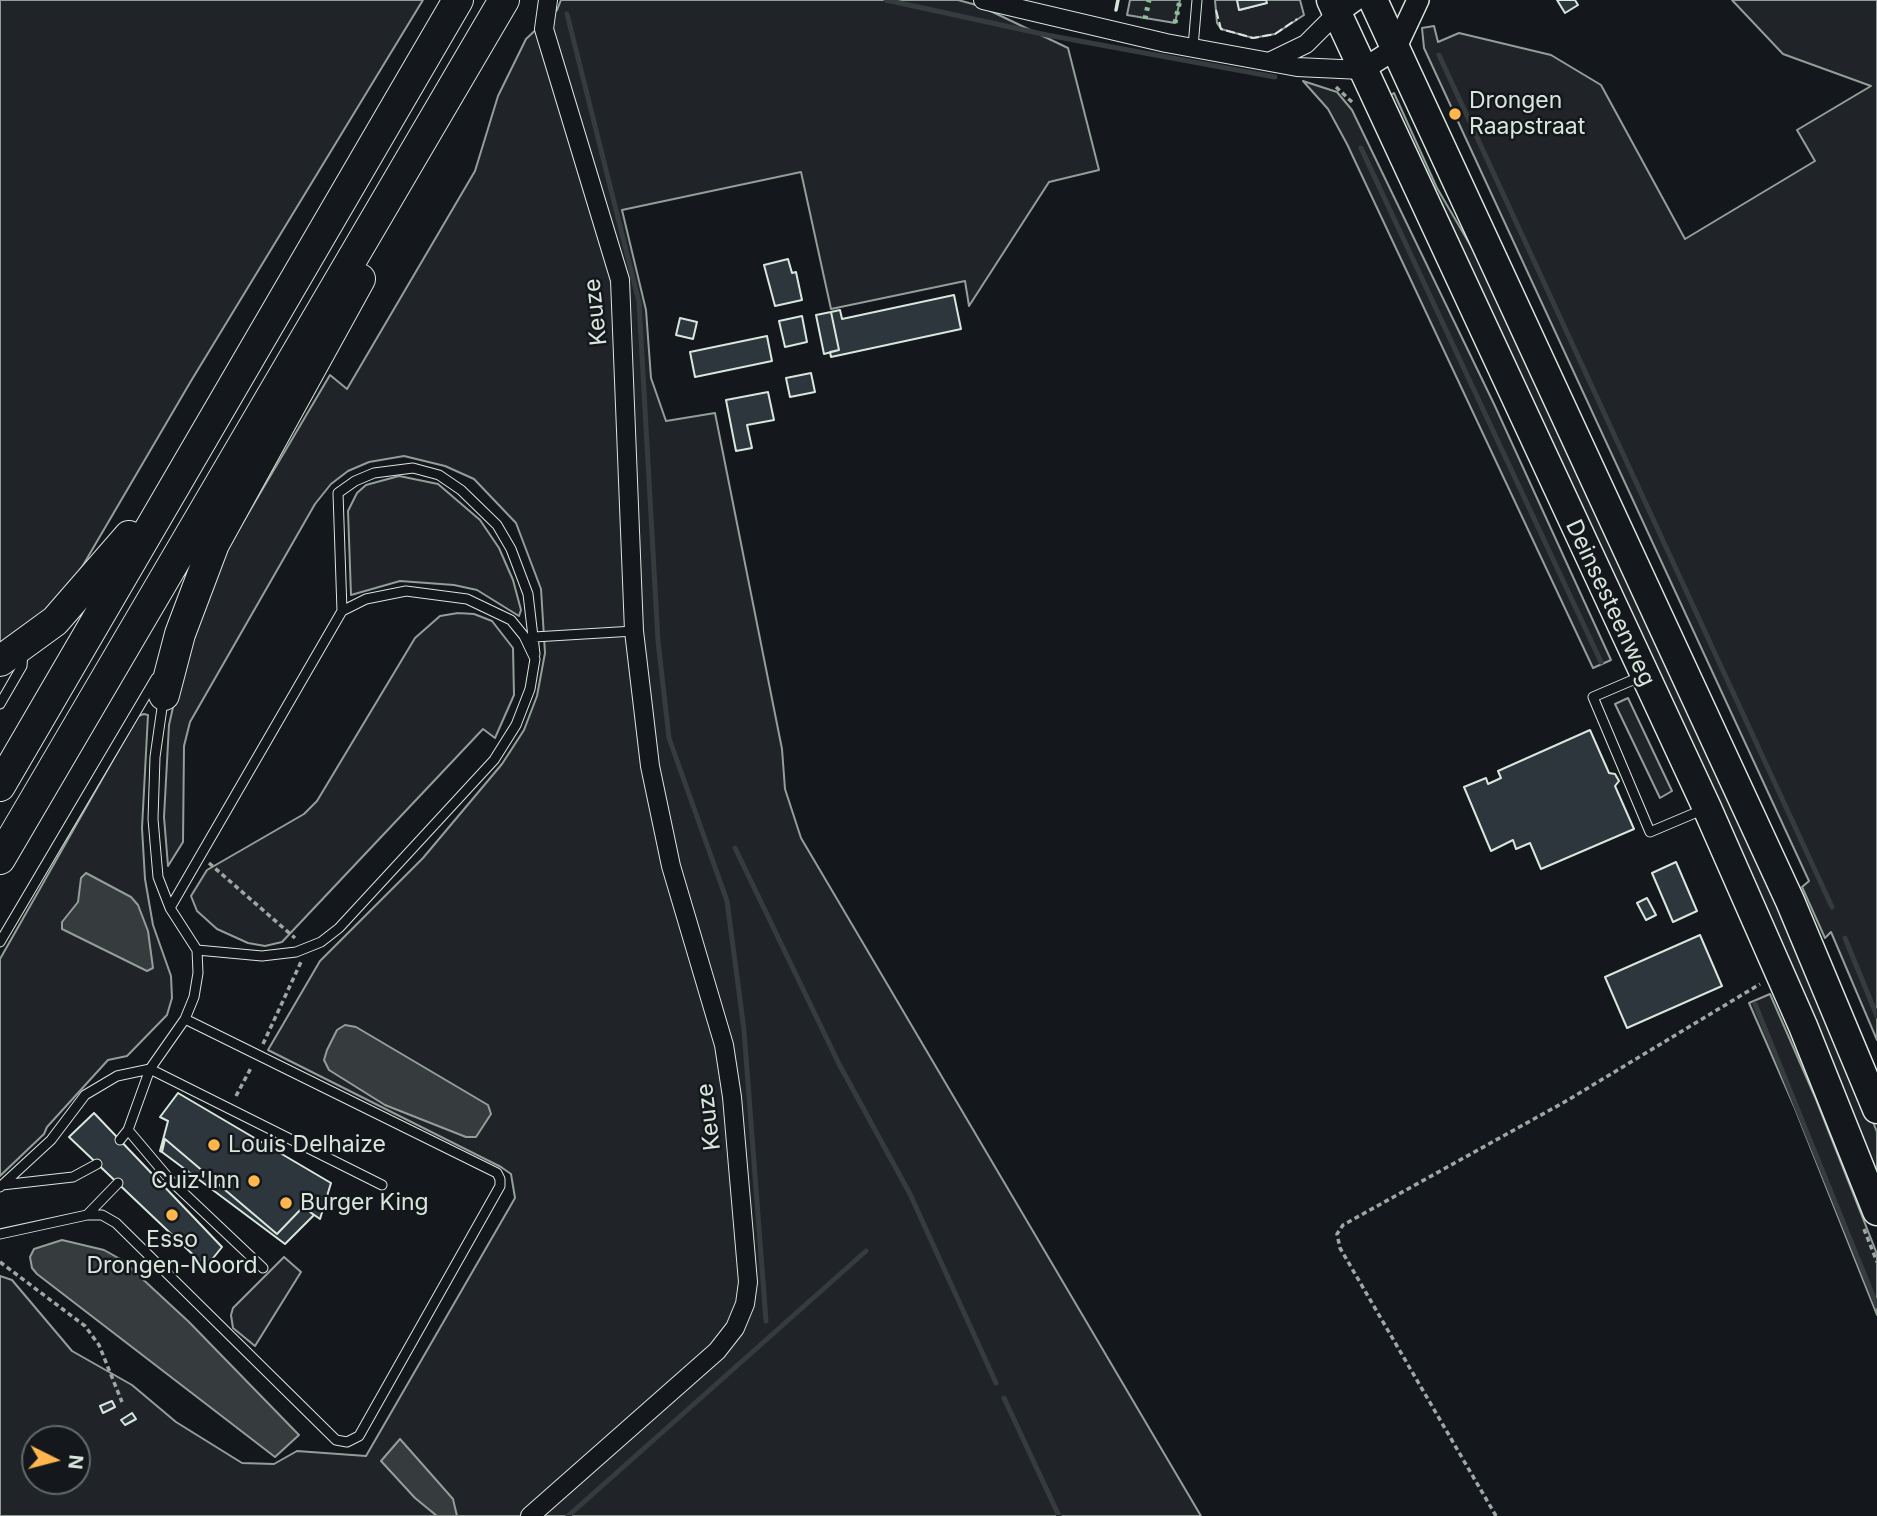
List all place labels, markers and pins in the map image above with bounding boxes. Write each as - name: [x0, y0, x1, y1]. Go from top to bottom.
- place label: Drongen Raapstraat: [1469, 87, 1585, 141]
- marker: Drongen Raapstraat: [1447, 106, 1463, 122]
- place label: Louis Delhaize: [228, 1131, 386, 1159]
- marker: Louis Delhaize: [206, 1137, 222, 1153]
- place label: Cuiz'Inn: [151, 1167, 240, 1195]
- marker: Cuiz'Inn: [246, 1173, 262, 1189]
- place label: Burger King: [300, 1189, 429, 1217]
- marker: Burger King: [278, 1195, 294, 1211]
- marker: Esso Drongen-Noord: [164, 1207, 180, 1223]
- place label: Esso Drongen-Noord: [86, 1226, 258, 1280]

